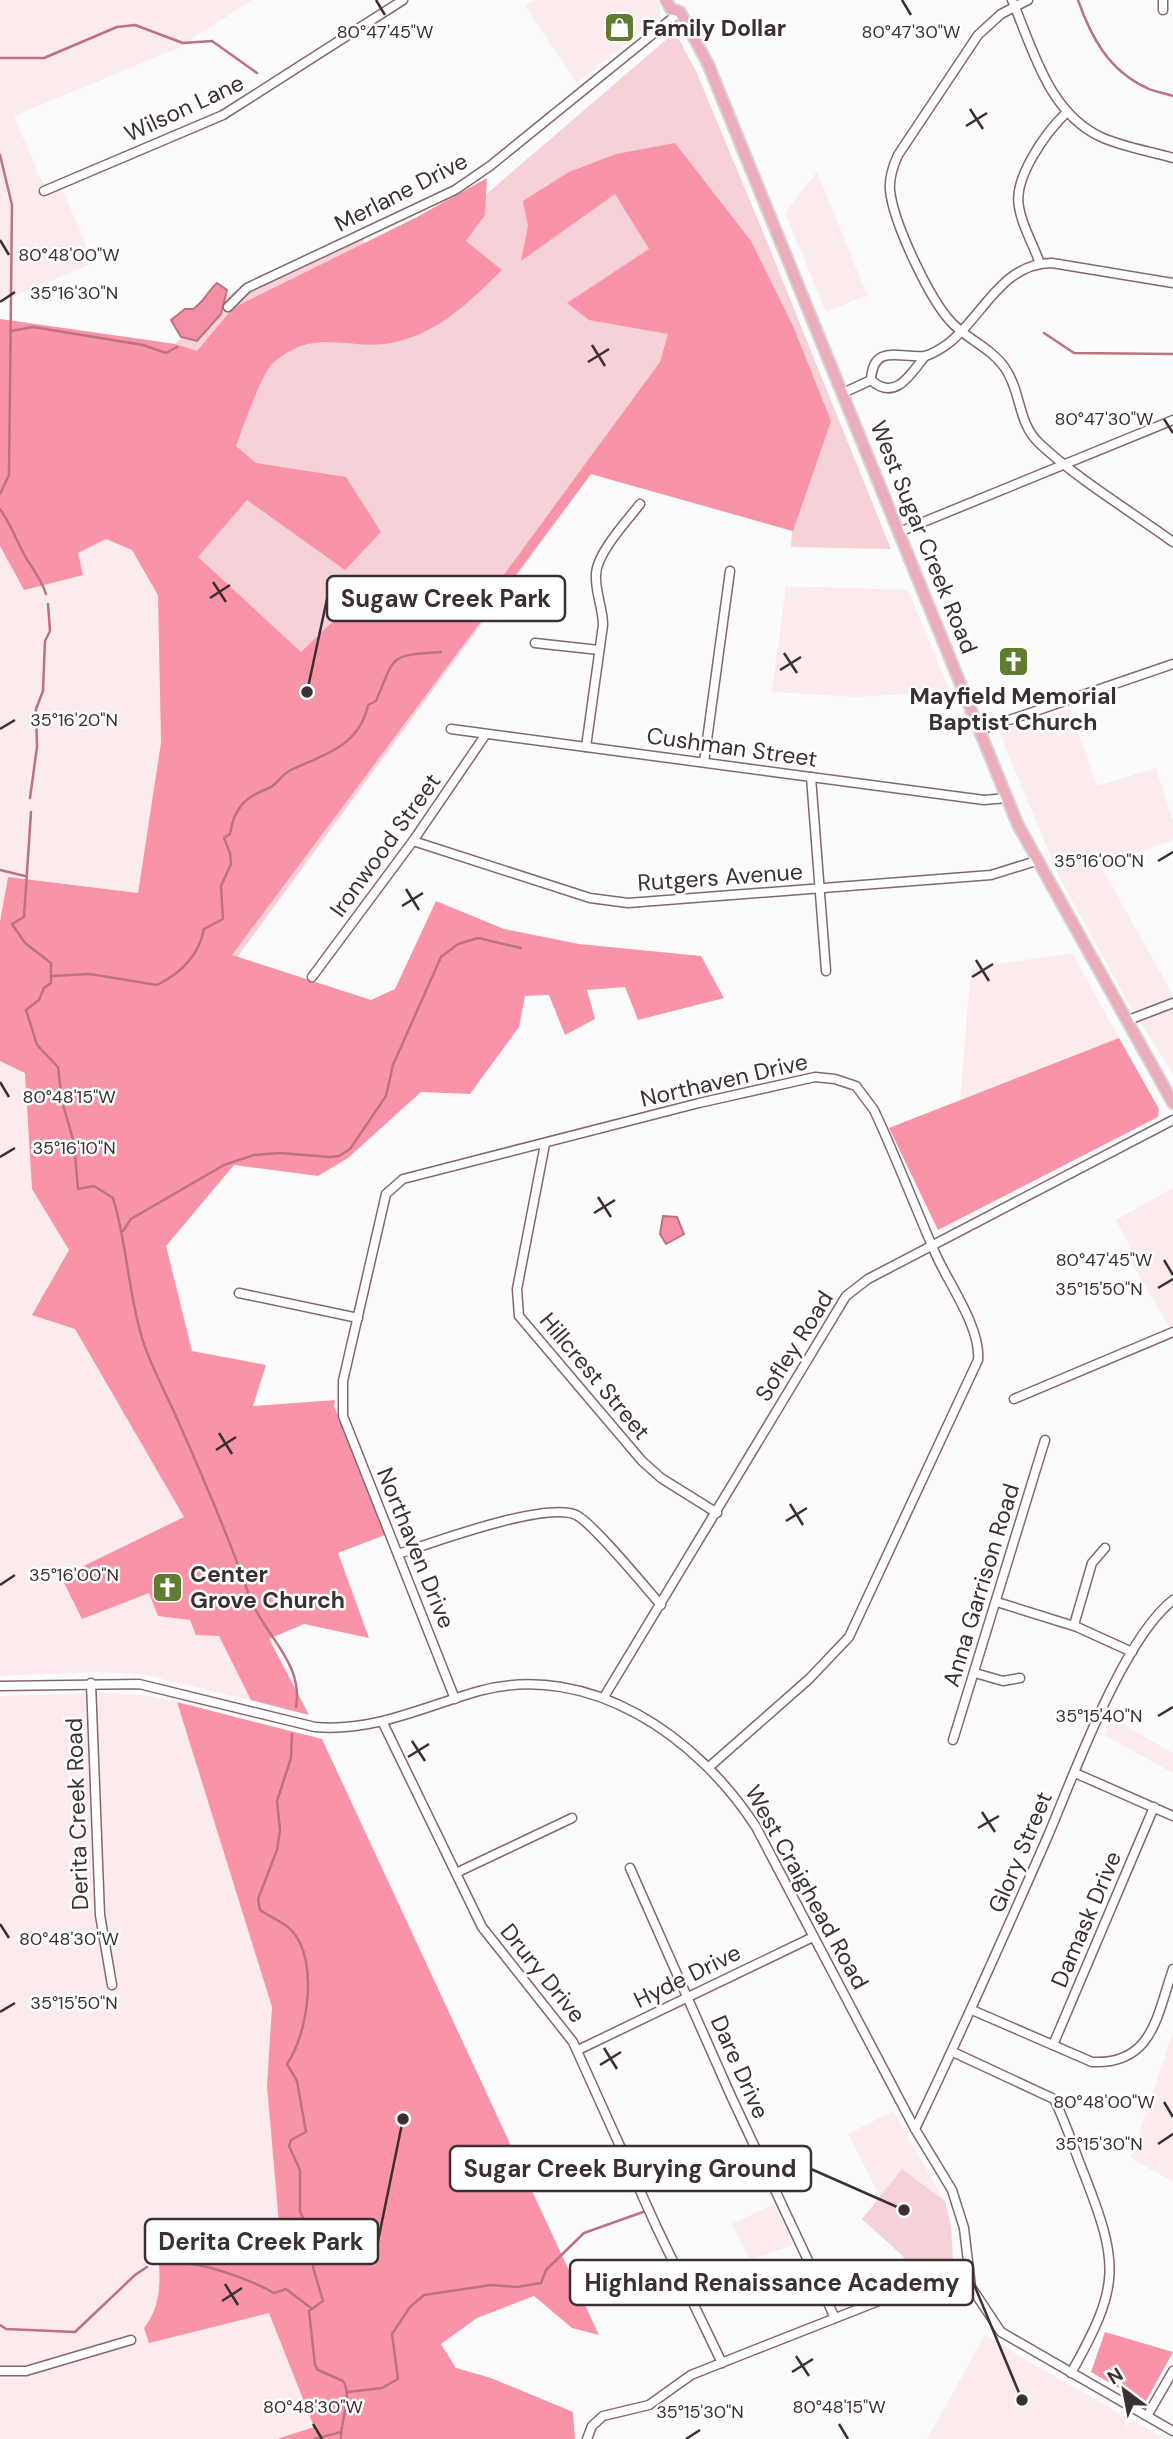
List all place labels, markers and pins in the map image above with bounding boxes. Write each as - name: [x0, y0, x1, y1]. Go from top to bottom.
- shop icon: Family Dollar: [602, 11, 636, 45]
- place label: Family Dollar: [642, 13, 786, 43]
- callout: Sugaw Creek Park: [327, 576, 565, 621]
- church icon: Mayfield Memorial Baptist Church: [996, 645, 1030, 679]
- place label: Mayfield Memorial Baptist Church: [909, 681, 1117, 737]
- place label: Center Grove Church: [190, 1559, 345, 1615]
- church icon: Center Grove Church: [150, 1570, 184, 1604]
- callout: Sugar Creek Burying Ground: [450, 2146, 811, 2191]
- callout: Derita Creek Park: [145, 2219, 378, 2264]
- callout: Highland Renaissance Academy: [570, 2260, 973, 2305]

